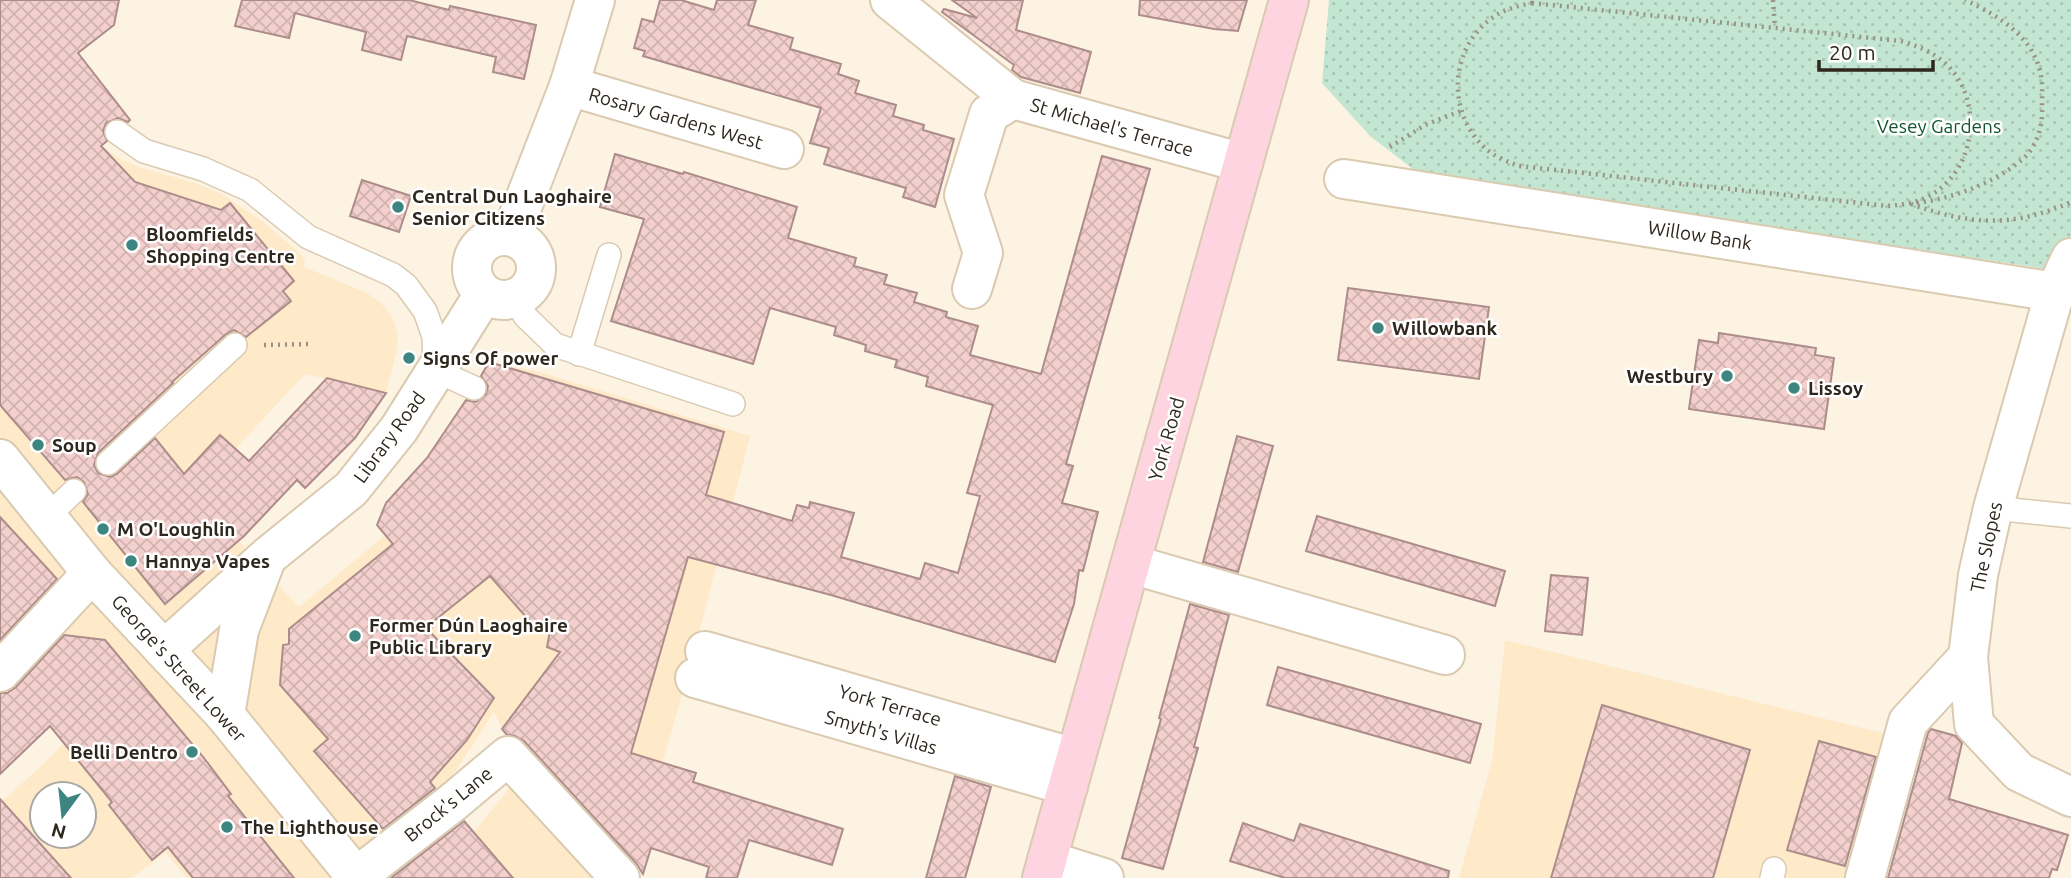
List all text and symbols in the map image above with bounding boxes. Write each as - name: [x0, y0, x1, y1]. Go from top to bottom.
- scale bar: [1819, 28, 1933, 72]
- text: 20 m: [1829, 40, 1876, 64]
- street label: Rosary Gardens West: [586, 83, 766, 154]
- street label: St Michael's Terrace: [1028, 93, 1196, 161]
- park label: Vesey Gardens: [1877, 115, 2001, 137]
- place label: Central Dun Laoghaire Senior Citizens: [412, 185, 612, 229]
- marker: Central Dun Laoghaire Senior Citizens: [390, 199, 406, 215]
- street label: Willow Bank: [1646, 216, 1754, 254]
- place label: Bloomfields Shopping Centre: [146, 223, 295, 267]
- marker: Bloomfields Shopping Centre: [124, 237, 140, 253]
- place label: Willowbank: [1392, 317, 1497, 339]
- marker: Willowbank: [1370, 320, 1386, 336]
- place label: Signs Of power: [423, 347, 558, 369]
- marker: Signs Of power: [401, 350, 417, 366]
- place label: Westbury: [1627, 365, 1713, 387]
- marker: Westbury: [1719, 368, 1735, 384]
- place label: Lissoy: [1808, 377, 1863, 399]
- marker: Lissoy: [1786, 380, 1802, 396]
- street label: Library Road: [349, 387, 429, 487]
- street label: York Road: [1144, 395, 1188, 483]
- place label: Soup: [52, 434, 97, 456]
- marker: Soup: [30, 437, 46, 453]
- street label: The Slopes: [1966, 500, 2006, 594]
- place label: M O'Loughlin: [117, 518, 235, 540]
- marker: M O'Loughlin: [95, 521, 111, 537]
- place label: Hannya Vapes: [145, 550, 270, 572]
- marker: Hannya Vapes: [123, 553, 139, 569]
- street label: George's Street Lower: [107, 590, 251, 746]
- place label: Former Dún Laoghaire Public Library: [369, 614, 568, 658]
- marker: Former Dún Laoghaire Public Library: [347, 628, 363, 644]
- street label: York Terrace: [836, 680, 944, 730]
- street label: Smyth's Villas: [822, 705, 940, 759]
- place label: Belli Dentro: [70, 741, 178, 763]
- marker: Belli Dentro: [184, 744, 200, 760]
- street label: Brock's Lane: [400, 762, 496, 846]
- north arrow: [28, 780, 98, 850]
- place label: The Lighthouse: [241, 816, 379, 838]
- text: N: [49, 819, 68, 844]
- marker: The Lighthouse: [219, 819, 235, 835]

